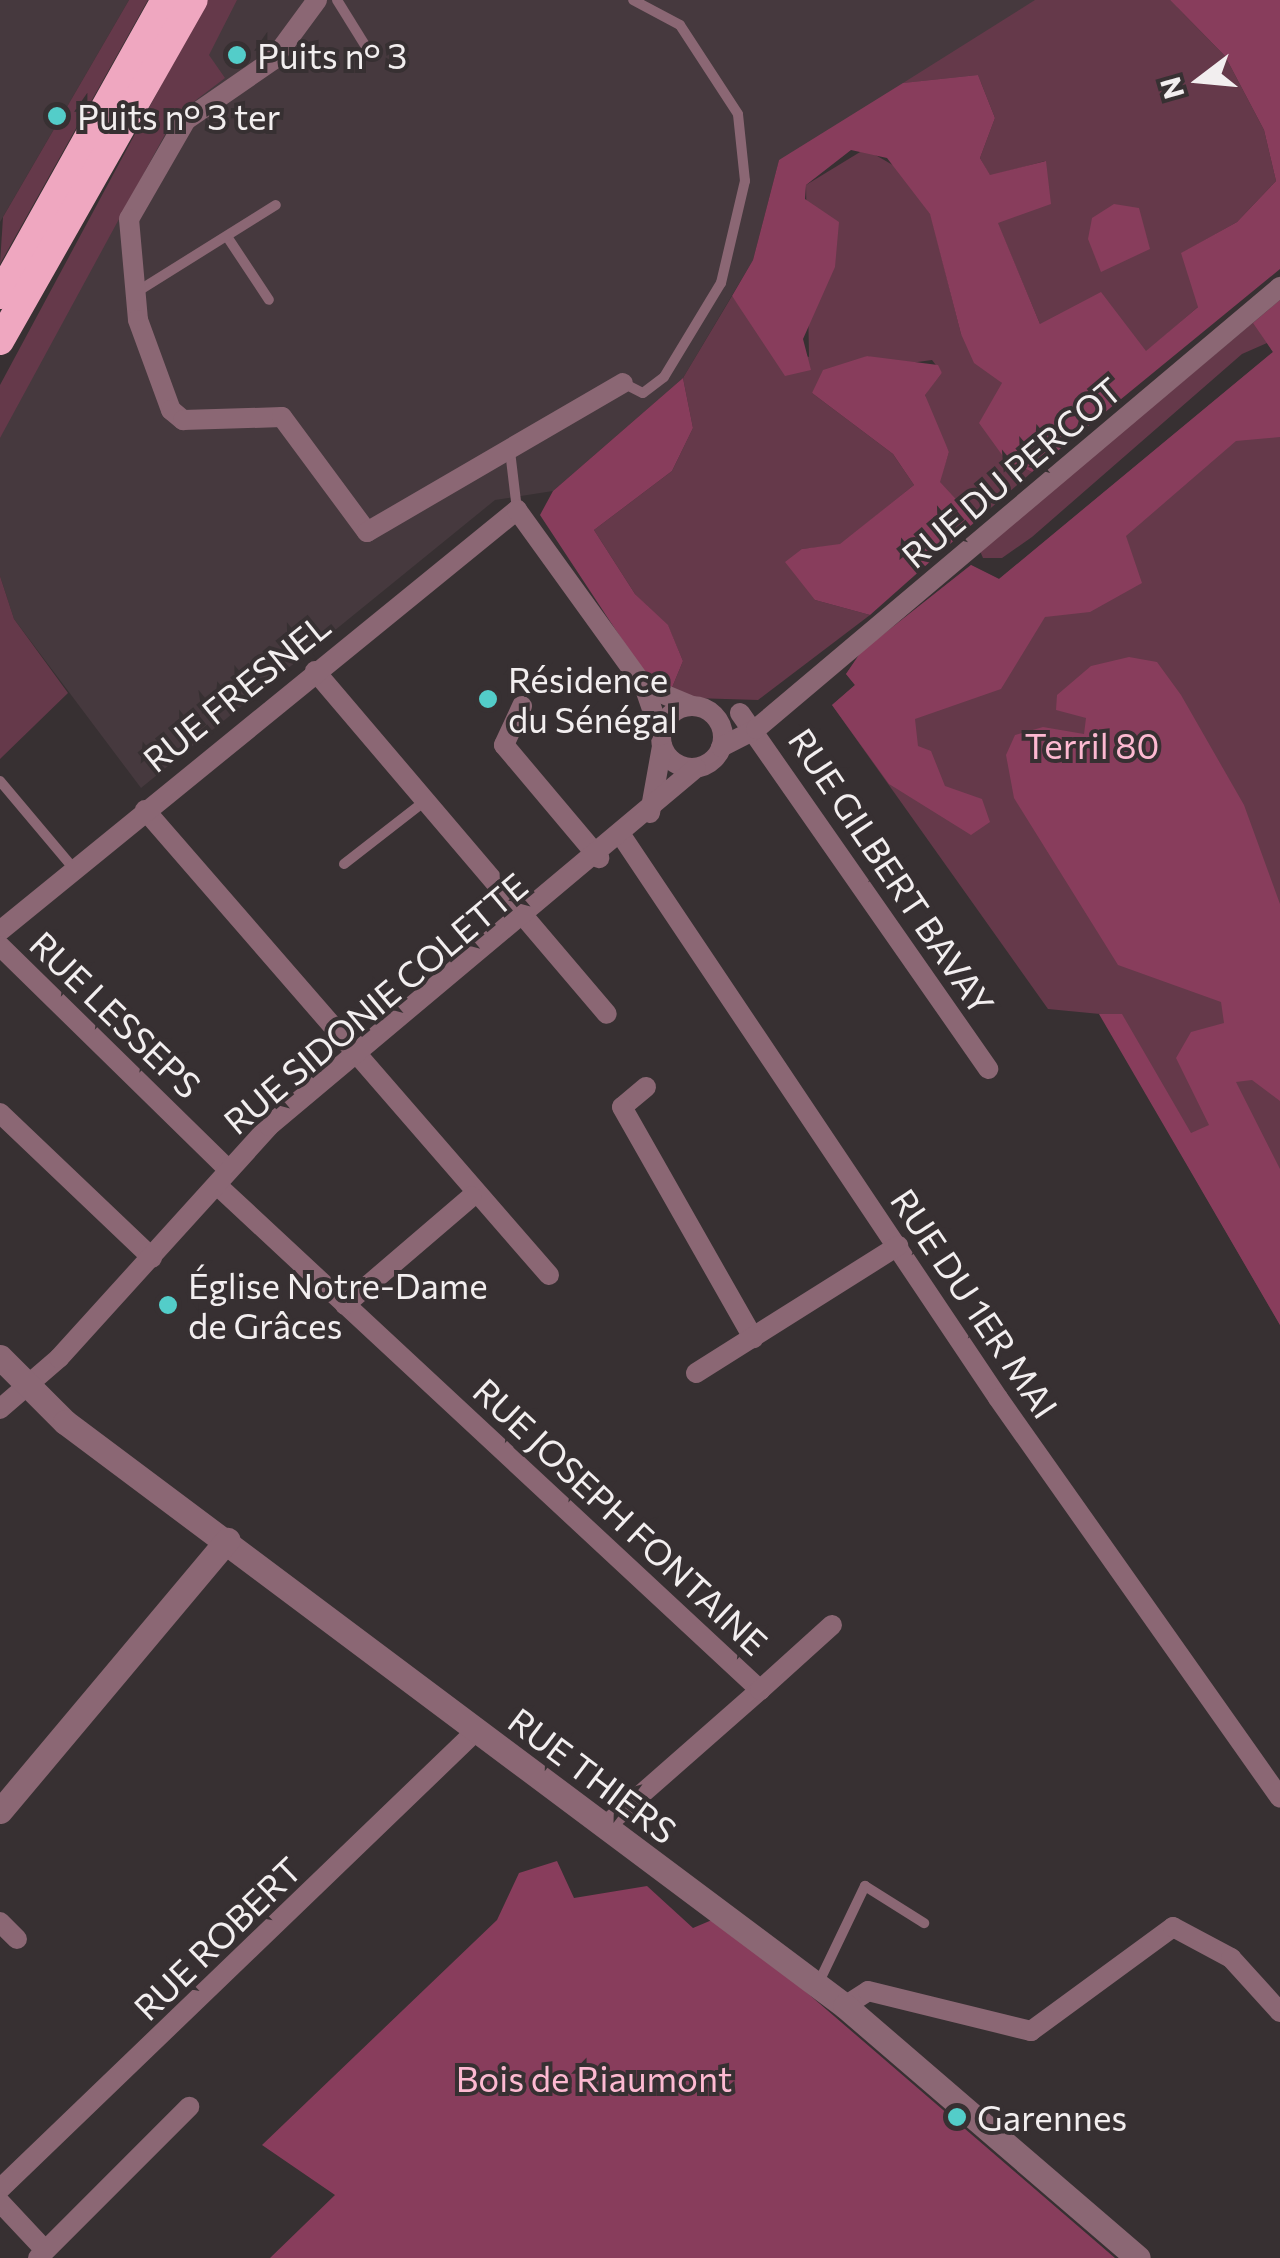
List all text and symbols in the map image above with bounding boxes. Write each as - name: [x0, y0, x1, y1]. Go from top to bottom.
- north arrow: [1150, 30, 1250, 130]
- place label: Puits n° 3: [257, 34, 407, 76]
- marker: Puits n° 3: [226, 44, 248, 66]
- text: N: [1152, 73, 1190, 103]
- place label: Puits n° 3 ter: [77, 95, 280, 137]
- marker: Puits n° 3 ter: [46, 105, 68, 127]
- street label: RUE DU PERCOT: [893, 368, 1129, 576]
- street label: RUE FRESNEL: [134, 604, 338, 780]
- place label: Résidence du Sénégal: [508, 658, 678, 740]
- marker: Résidence du Sénégal: [477, 688, 499, 710]
- street label: RUE GILBERT BAVAY: [781, 720, 1003, 1022]
- park label: Terril 80: [1025, 724, 1159, 766]
- street label: RUE SIDONIE COLETTE: [215, 864, 535, 1142]
- street label: RUE LESSEPS: [22, 922, 210, 1106]
- street label: RUE DU 1ER MAI: [883, 1181, 1067, 1425]
- place label: Église Notre-Dame de Grâces: [188, 1264, 488, 1346]
- marker: Église Notre-Dame de Grâces: [157, 1294, 179, 1316]
- street label: RUE JOSEPH FONTAINE: [465, 1369, 777, 1663]
- street label: RUE THIERS: [501, 1698, 685, 1852]
- street label: RUE ROBERT: [125, 1848, 309, 2028]
- park label: Bois de Riaumont: [456, 2057, 732, 2099]
- place label: Garennes: [977, 2096, 1127, 2138]
- marker: Garennes: [946, 2106, 968, 2128]

